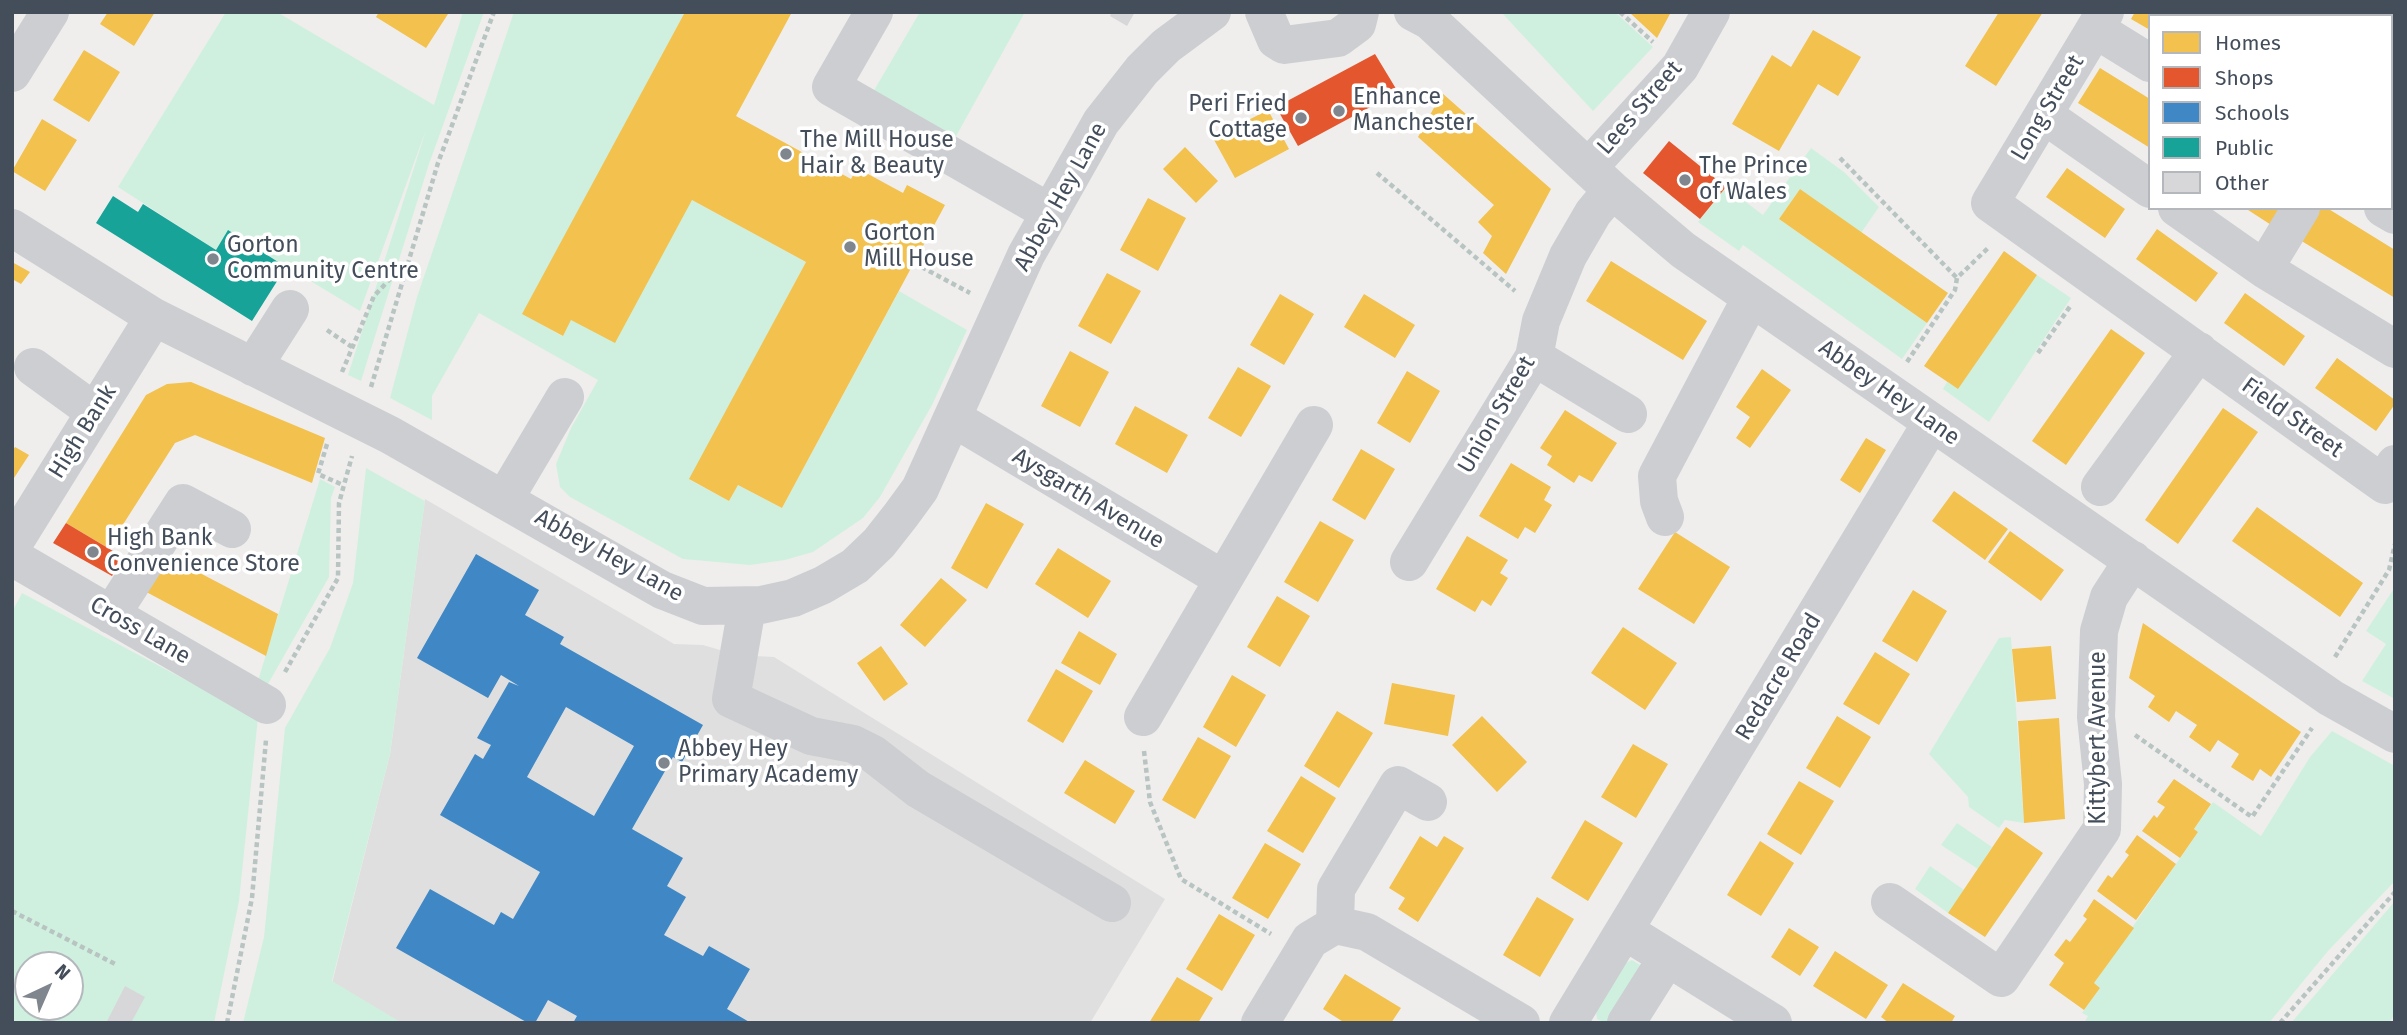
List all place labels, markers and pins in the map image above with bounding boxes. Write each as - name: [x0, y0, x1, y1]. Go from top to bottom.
- place label: Enhance Manchester: [1353, 84, 1474, 138]
- place label: Peri Fried Cottage: [1188, 91, 1287, 145]
- marker: Enhance Manchester: [1331, 103, 1347, 119]
- marker: Peri Fried Cottage: [1293, 110, 1309, 126]
- place label: The Mill House Hair & Beauty: [800, 127, 954, 181]
- marker: The Mill House Hair & Beauty: [778, 146, 794, 162]
- place label: The Prince of Wales: [1699, 153, 1808, 207]
- marker: The Prince of Wales: [1677, 172, 1693, 188]
- place label: Gorton Mill House: [864, 220, 974, 274]
- place label: Gorton Community Centre: [227, 232, 419, 286]
- marker: Gorton Mill House: [842, 239, 858, 255]
- marker: Gorton Community Centre: [205, 251, 221, 267]
- place label: High Bank Convenience Store: [107, 525, 300, 579]
- marker: High Bank Convenience Store: [85, 544, 101, 560]
- place label: Abbey Hey Primary Academy: [678, 736, 858, 790]
- marker: Abbey Hey Primary Academy: [656, 755, 672, 771]

